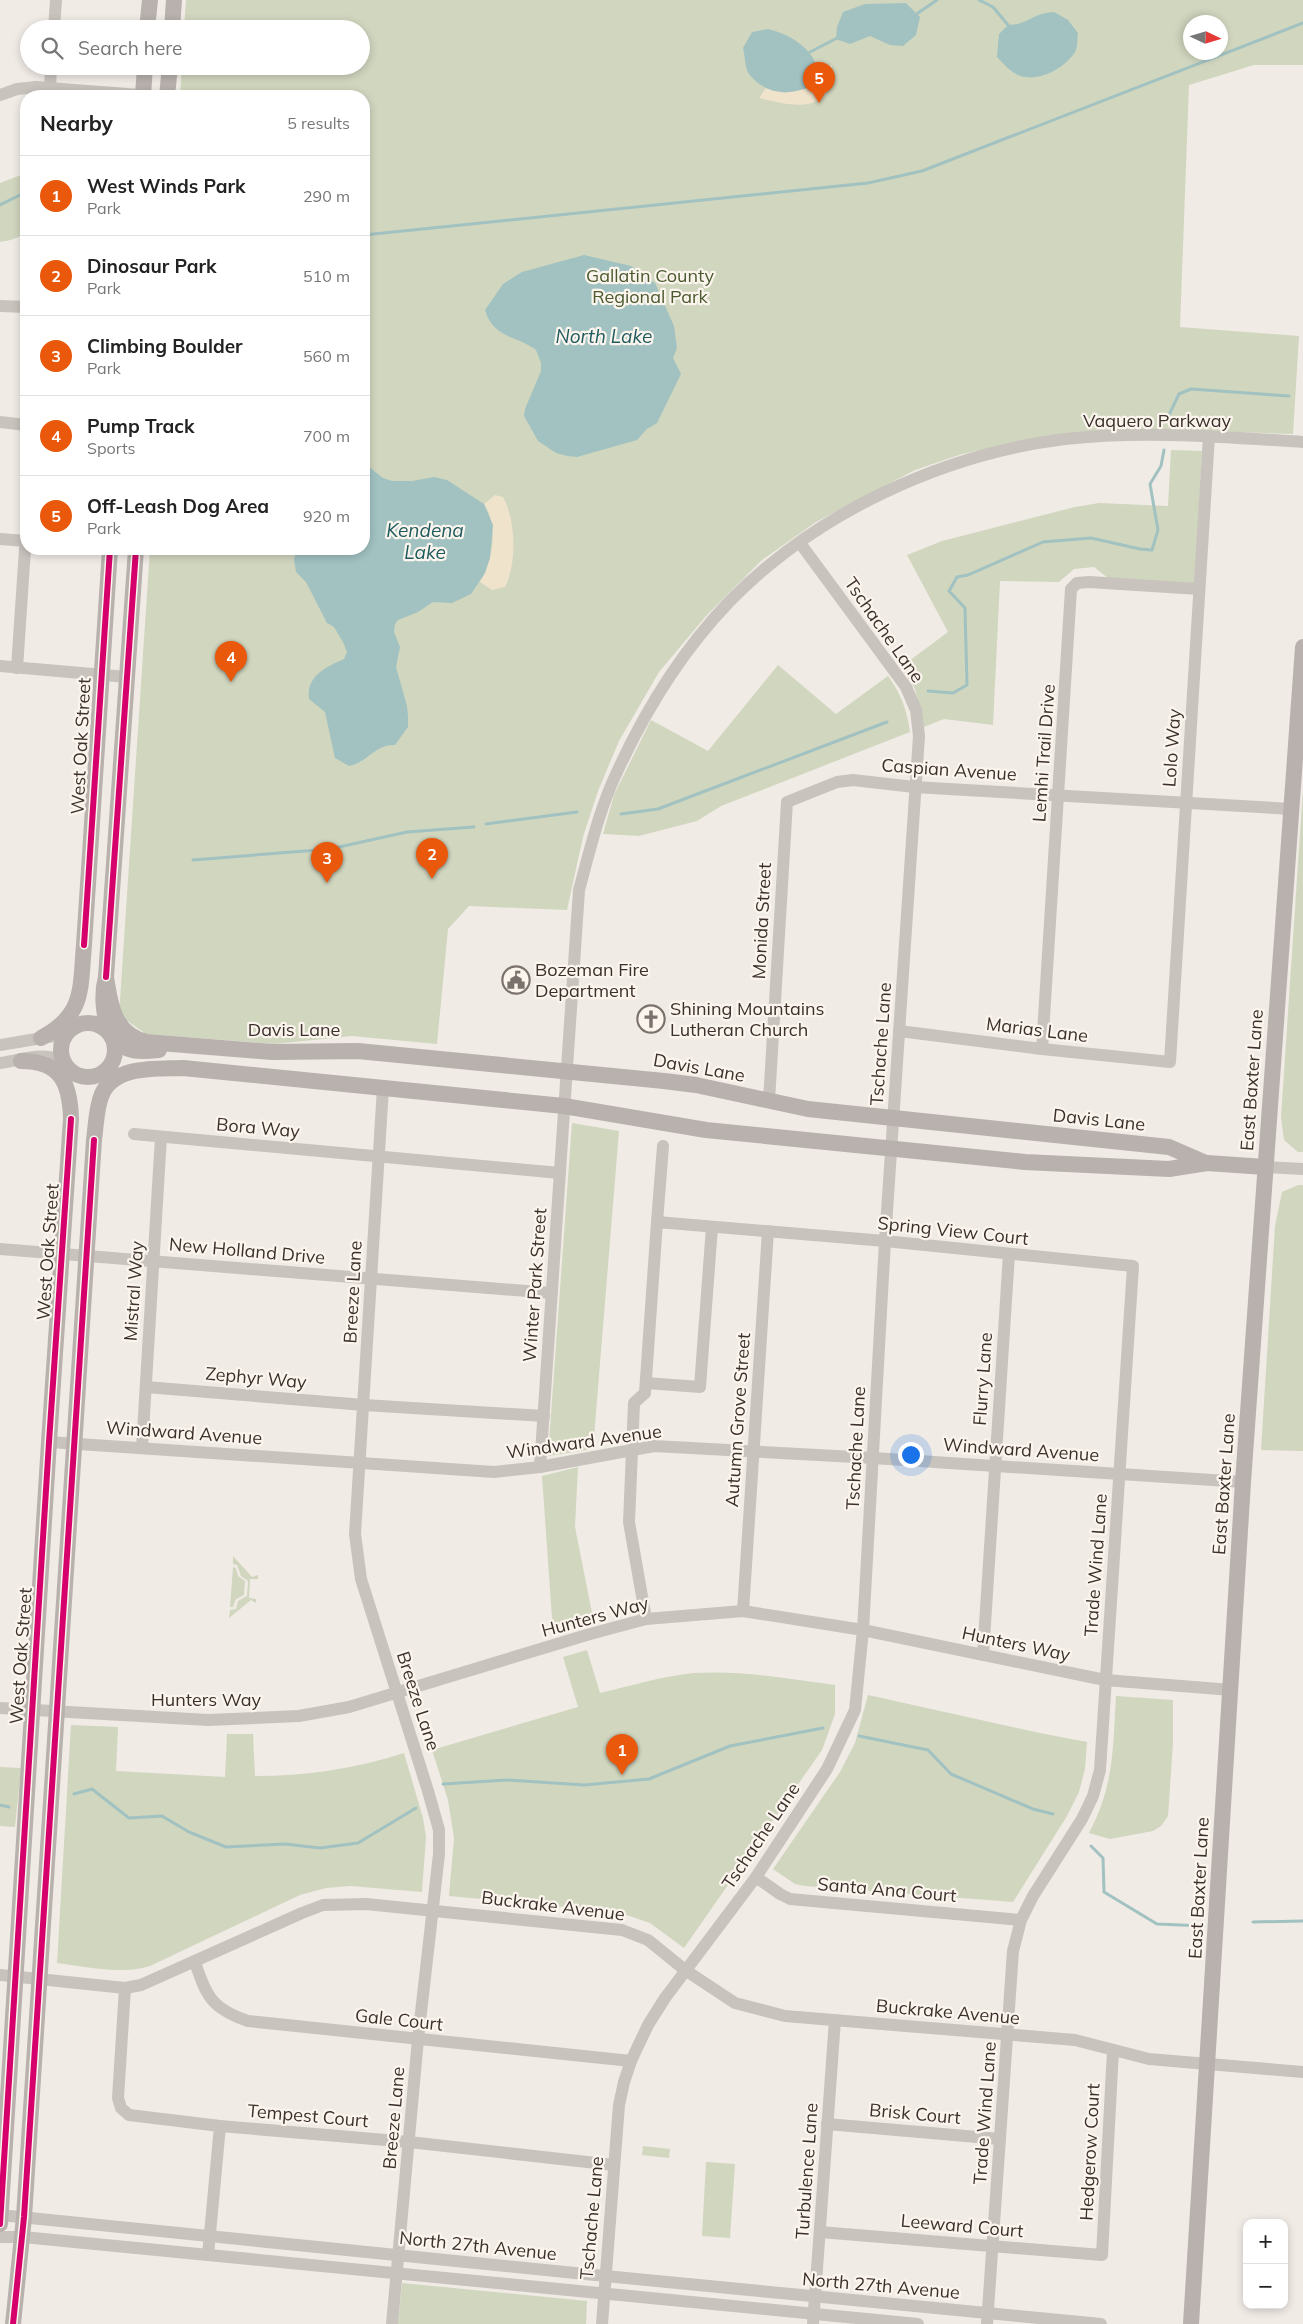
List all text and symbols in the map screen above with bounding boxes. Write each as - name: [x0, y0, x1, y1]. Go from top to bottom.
- north arrow: [1183, 15, 1228, 60]
- search box: [20, 20, 370, 75]
- icon: search: [38, 34, 66, 62]
- text: Search here: [78, 36, 182, 60]
- pin: 5: [803, 62, 835, 103]
- text: Nearby: [40, 110, 113, 136]
- text: 5 results: [287, 113, 350, 133]
- text: West Winds Park: [87, 174, 246, 198]
- text: 1: [51, 186, 61, 206]
- text: 290 m: [303, 186, 350, 206]
- text: Park: [87, 198, 121, 218]
- text: Dinosaur Park: [87, 254, 216, 278]
- park label: Gallatin County Regional Park: [586, 264, 714, 308]
- text: 2: [51, 266, 61, 286]
- text: 510 m: [303, 266, 350, 286]
- text: Park: [87, 278, 121, 298]
- water label: North Lake: [556, 324, 652, 348]
- text: Climbing Boulder: [87, 334, 243, 358]
- text: 3: [51, 346, 61, 366]
- text: 560 m: [303, 346, 350, 366]
- text: Park: [87, 358, 121, 378]
- street label: Vaquero Parkway: [1083, 409, 1231, 432]
- text: Pump Track: [87, 414, 194, 438]
- text: 4: [51, 426, 61, 446]
- text: 700 m: [303, 426, 350, 446]
- text: Sports: [87, 438, 135, 458]
- text: Off-Leash Dog Area: [87, 494, 269, 518]
- text: 5: [51, 506, 61, 526]
- text: 920 m: [303, 506, 350, 526]
- text: Park: [87, 518, 121, 538]
- water label: Kendena Lake: [386, 518, 464, 564]
- street label: Tschache Lane: [840, 572, 929, 687]
- pin: 4: [215, 641, 247, 682]
- street label: West Oak Street: [65, 677, 96, 815]
- street label: Lemhi Trail Drive: [1027, 683, 1060, 823]
- street label: Lolo Way: [1157, 708, 1186, 788]
- street label: Caspian Avenue: [881, 753, 1017, 786]
- pin: 2: [416, 838, 448, 879]
- pin: 3: [311, 842, 343, 883]
- street label: Monida Street: [747, 862, 776, 980]
- place label: Bozeman Fire Department: [535, 958, 649, 1002]
- public building icon: Bozeman Fire Department: [501, 965, 531, 995]
- street label: Tschache Lane: [865, 982, 896, 1106]
- place label: Shining Mountains Lutheran Church: [670, 997, 825, 1041]
- church icon: Shining Mountains Lutheran Church: [636, 1004, 666, 1034]
- street label: East Baxter Lane: [1235, 1008, 1268, 1152]
- street label: Marias Lane: [985, 1012, 1089, 1047]
- street label: Davis Lane: [248, 1018, 340, 1041]
- street label: Davis Lane: [652, 1048, 747, 1087]
- street label: Davis Lane: [1052, 1103, 1146, 1136]
- street label: Bora Way: [215, 1112, 301, 1143]
- street label: West Oak Street: [31, 1183, 64, 1321]
- street label: Winter Park Street: [518, 1207, 551, 1363]
- street label: Spring View Court: [877, 1211, 1030, 1250]
- street label: New Holland Drive: [168, 1232, 326, 1269]
- street label: Mistral Way: [119, 1240, 149, 1342]
- street label: Breeze Lane: [338, 1240, 367, 1344]
- street label: Flurry Lane: [968, 1331, 997, 1426]
- street label: Autumn Grove Street: [720, 1332, 755, 1508]
- street label: Zephyr Way: [204, 1362, 308, 1393]
- street label: Tschache Lane: [841, 1386, 870, 1510]
- street label: East Baxter Lane: [1207, 1412, 1240, 1556]
- street label: Windward Avenue: [105, 1416, 263, 1449]
- street label: Windward Avenue: [505, 1419, 663, 1464]
- street label: Windward Avenue: [942, 1433, 1100, 1466]
- your location: [898, 1442, 924, 1468]
- street label: Trade Wind Lane: [1079, 1493, 1112, 1637]
- street label: West Oak Street: [4, 1587, 37, 1725]
- street label: Hunters Way: [539, 1591, 651, 1642]
- street label: Hunters Way: [960, 1621, 1073, 1666]
- street label: Breeze Lane: [392, 1648, 445, 1753]
- street label: Hunters Way: [151, 1688, 261, 1711]
- pin: 1: [606, 1734, 638, 1775]
- street label: Tschache Lane: [716, 1778, 805, 1893]
- street label: East Baxter Lane: [1183, 1817, 1214, 1959]
- street label: Santa Ana Court: [817, 1872, 957, 1907]
- street label: Buckrake Avenue: [480, 1885, 626, 1926]
- street label: Buckrake Avenue: [875, 1994, 1021, 2029]
- street label: Gale Court: [354, 2003, 444, 2036]
- street label: Trade Wind Lane: [968, 2041, 1001, 2185]
- street label: Breeze Lane: [378, 2066, 409, 2170]
- street label: Hedgerow Court: [1074, 2083, 1105, 2221]
- street label: Brisk Court: [868, 2098, 962, 2129]
- street label: Tempest Court: [247, 2099, 369, 2132]
- street label: Turbulence Lane: [790, 2102, 823, 2240]
- street label: Tschache Lane: [575, 2155, 608, 2281]
- street label: Leeward Court: [900, 2209, 1024, 2242]
- map controls: [1243, 2219, 1288, 2309]
- button: +: [1243, 2219, 1288, 2264]
- street label: North 27th Avenue: [398, 2226, 558, 2265]
- button: −: [1243, 2264, 1288, 2309]
- street label: North 27th Avenue: [801, 2267, 961, 2304]

